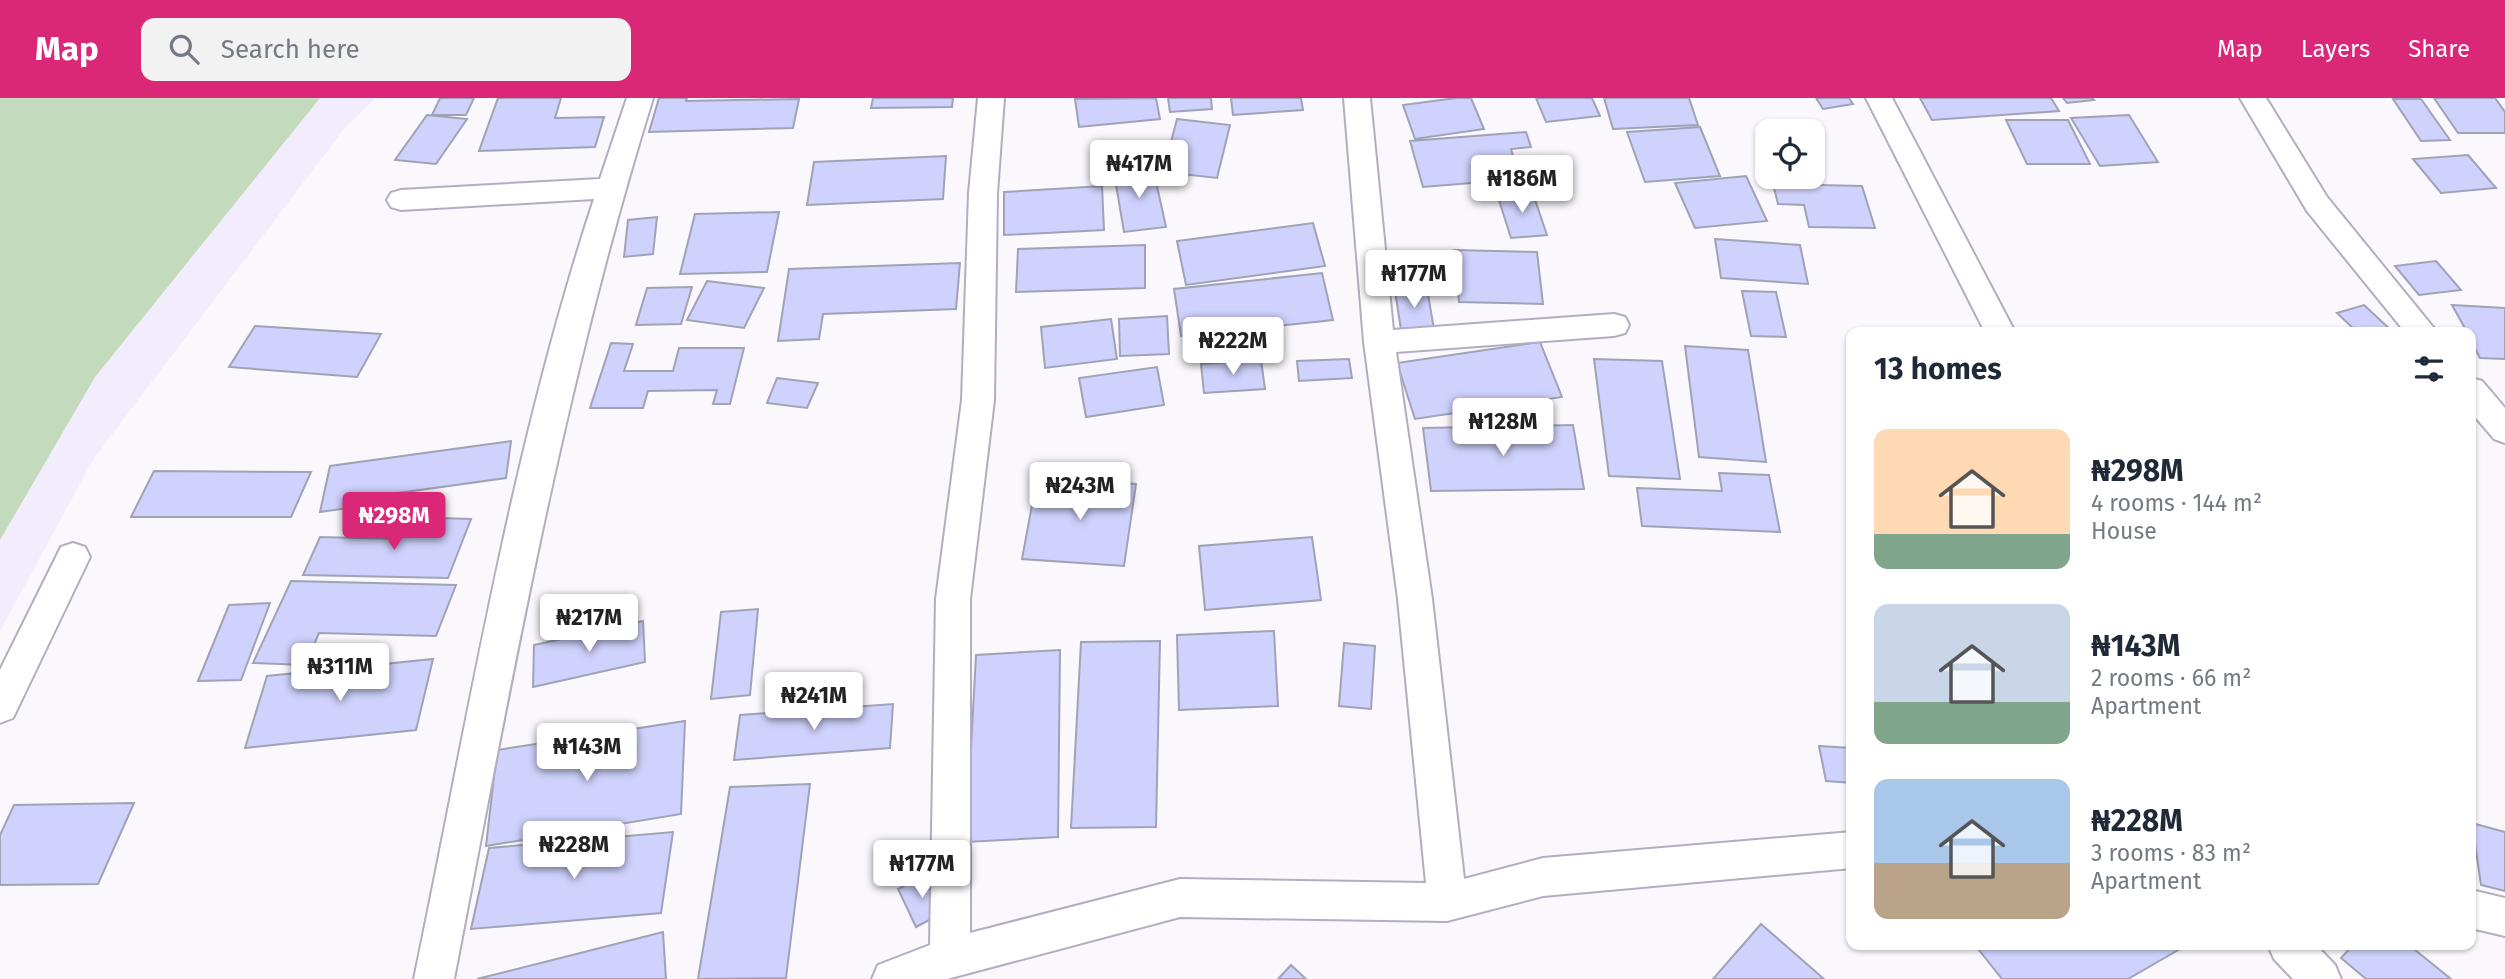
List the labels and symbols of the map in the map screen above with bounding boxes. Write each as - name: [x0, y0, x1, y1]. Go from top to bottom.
- pin: ₦417M: [1090, 140, 1188, 200]
- pin: ₦186M: [1473, 156, 1571, 215]
- pin: ₦177M: [1365, 250, 1463, 310]
- pin: ₦222M: [1184, 317, 1282, 377]
- pin: ₦128M: [1454, 398, 1552, 458]
- pin: ₦243M: [1031, 462, 1129, 522]
- pin: ₦298M: [345, 492, 443, 552]
- pin: ₦217M: [540, 594, 638, 654]
- pin: ₦311M: [291, 644, 389, 703]
- pin: ₦241M: [765, 672, 863, 732]
- pin: ₦143M: [538, 724, 636, 783]
- pin: ₦228M: [525, 822, 623, 881]
- pin: ₦177M: [873, 840, 971, 900]

